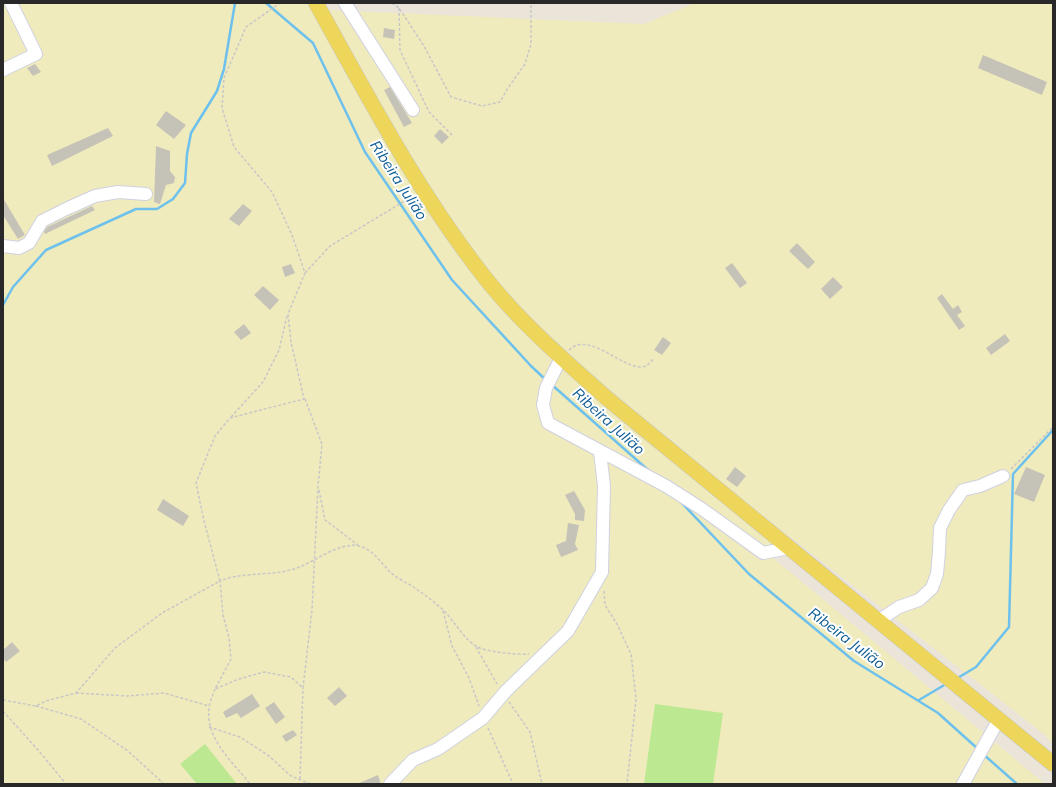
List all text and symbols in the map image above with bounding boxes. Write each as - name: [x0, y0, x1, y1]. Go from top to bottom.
- water label: Ribeira Julião: [366, 137, 432, 224]
- water label: Ribeira Julião: [569, 383, 650, 459]
- water label: Ribeira Julião: [805, 603, 890, 673]

